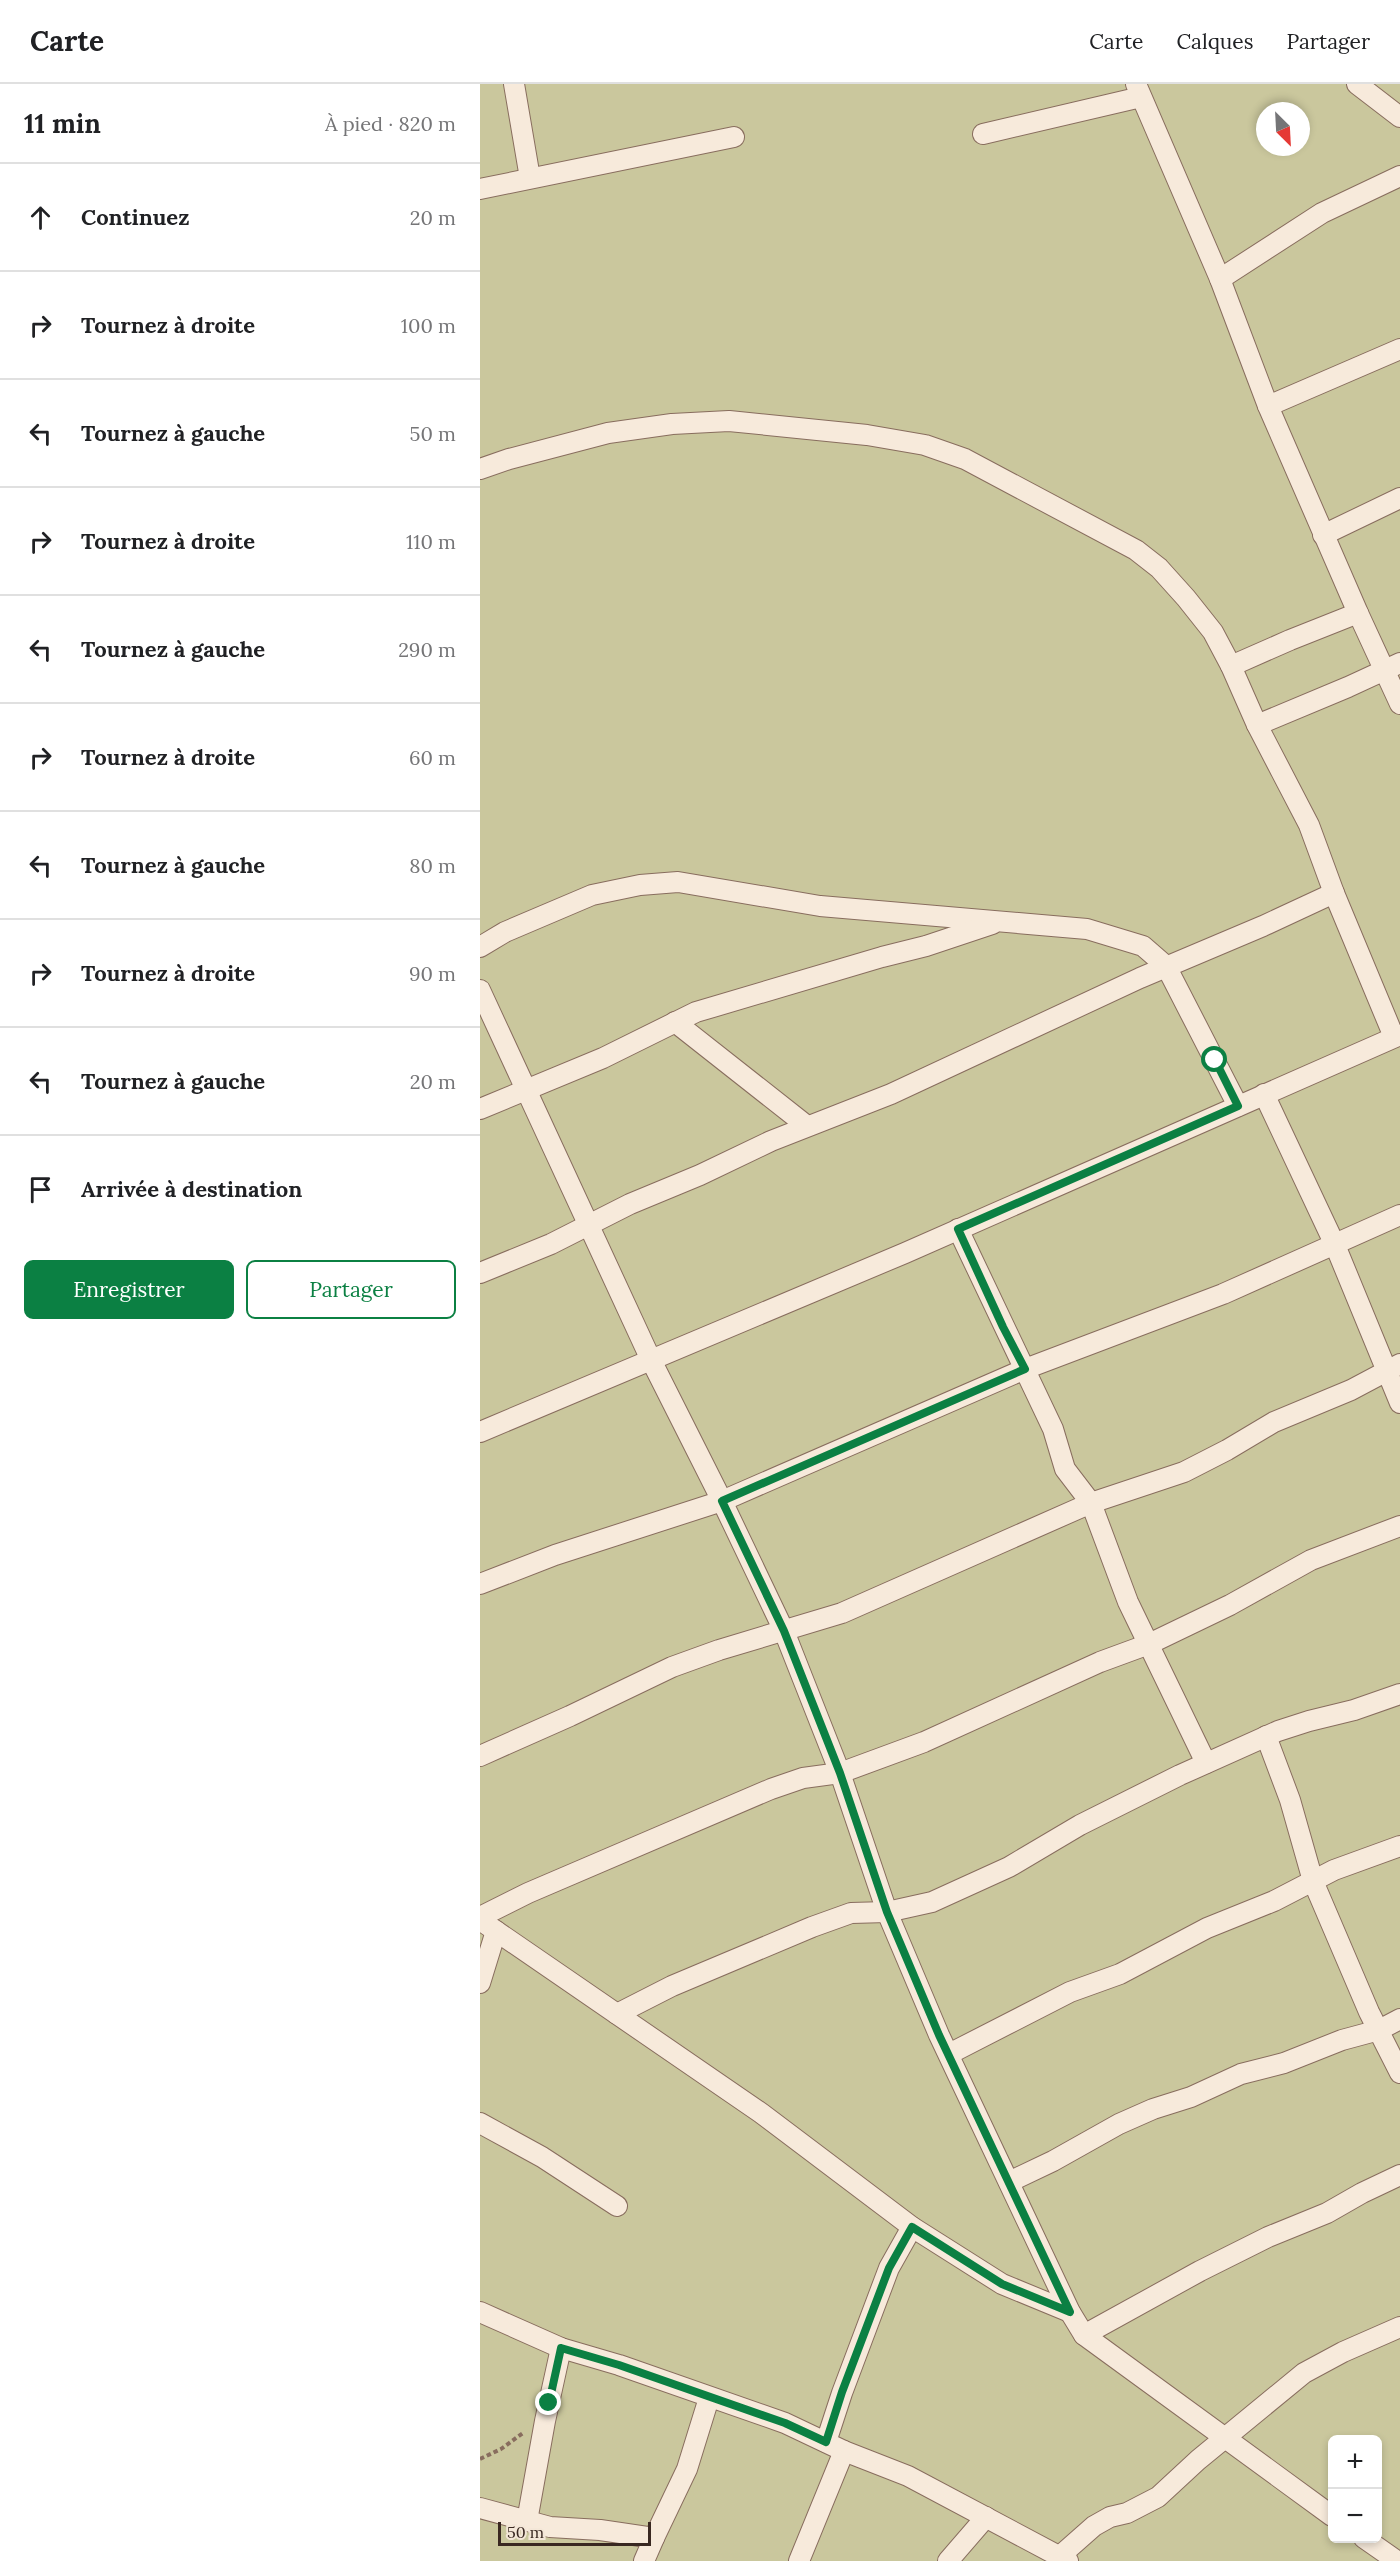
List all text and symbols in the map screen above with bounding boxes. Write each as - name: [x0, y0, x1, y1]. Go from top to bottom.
- text: Carte: [30, 23, 104, 59]
- text: Carte: [1089, 28, 1143, 55]
- text: Calques: [1176, 28, 1253, 55]
- text: Partager: [1286, 28, 1370, 55]
- north arrow: [1256, 102, 1310, 156]
- text: 11 min: [24, 107, 101, 140]
- text: À pied · 820 m: [325, 111, 456, 136]
- icon: ahead: [24, 201, 57, 234]
- text: Continuez: [81, 203, 189, 231]
- text: 20 m: [410, 205, 456, 230]
- icon: right: [24, 309, 57, 342]
- text: Tournez à droite: [81, 311, 255, 339]
- text: 100 m: [401, 313, 456, 338]
- icon: left: [24, 417, 57, 450]
- text: Tournez à gauche: [81, 419, 265, 447]
- text: 50 m: [410, 421, 456, 446]
- icon: right: [24, 525, 57, 558]
- text: Tournez à droite: [81, 527, 255, 555]
- text: 110 m: [406, 529, 456, 554]
- icon: left: [24, 633, 57, 666]
- text: Tournez à gauche: [81, 635, 265, 663]
- text: 290 m: [398, 637, 456, 662]
- icon: right: [24, 741, 57, 774]
- text: Tournez à droite: [81, 743, 255, 771]
- text: 60 m: [409, 745, 456, 770]
- icon: left: [24, 849, 57, 882]
- text: Tournez à gauche: [81, 851, 265, 879]
- text: 80 m: [409, 853, 456, 878]
- icon: right: [24, 957, 57, 990]
- text: Tournez à droite: [81, 959, 255, 987]
- text: 90 m: [409, 961, 456, 986]
- route start: [1201, 1046, 1227, 1072]
- icon: left: [24, 1065, 57, 1098]
- text: Tournez à gauche: [81, 1067, 265, 1095]
- text: 20 m: [410, 1069, 456, 1094]
- icon: arrive: [24, 1173, 57, 1206]
- text: Arrivée à destination: [81, 1175, 302, 1203]
- button: Enregistrer: [24, 1260, 234, 1319]
- button: Partager: [246, 1260, 456, 1319]
- route end: [535, 2389, 561, 2415]
- map controls: [1328, 2435, 1382, 2543]
- button: +: [1328, 2435, 1382, 2489]
- button: −: [1328, 2489, 1382, 2543]
- scale bar: [498, 2519, 651, 2546]
- text: 50 m: [507, 2522, 544, 2542]

